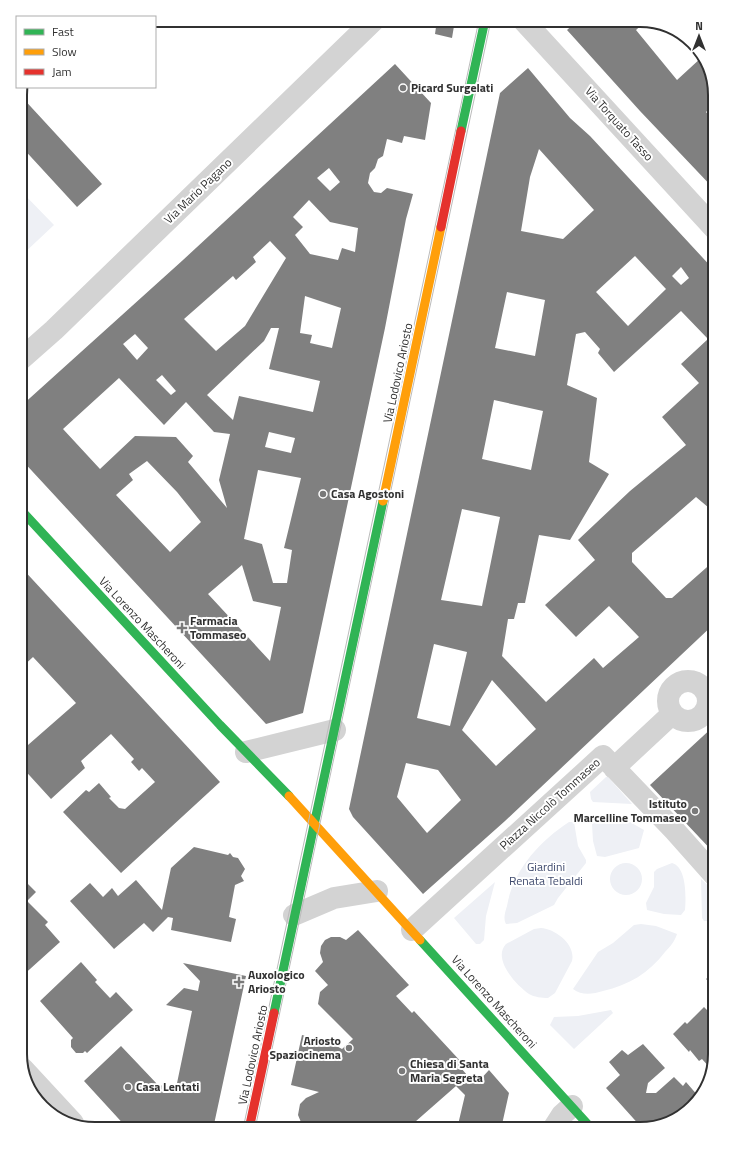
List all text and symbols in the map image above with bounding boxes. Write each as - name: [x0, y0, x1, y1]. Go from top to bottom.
- legend: [16, 16, 156, 88]
- north arrow: [679, 16, 719, 56]
- text: N: [695, 18, 703, 34]
- text: Fast: [52, 22, 75, 41]
- text: Slow: [52, 42, 77, 61]
- text: Jam: [52, 62, 72, 81]
- place label: Picard Surgelati: [411, 78, 493, 97]
- street label: Via Torquato Tasso: [581, 82, 658, 165]
- marker: Picard Surgelati: [398, 83, 408, 93]
- street label: Via Mario Pagano: [159, 153, 236, 228]
- street label: Via Lodovico Ariosto: [378, 321, 417, 425]
- place label: Casa Agostoni: [331, 484, 404, 503]
- marker: Casa Agostoni: [318, 489, 328, 499]
- street label: Via Lorenzo Mascheroni: [94, 572, 190, 673]
- place label: Farmacia Tommaseo: [190, 611, 246, 644]
- marker: Farmacia Tommaseo: [177, 623, 187, 633]
- street label: Piazza Niccolò Tommaseo: [495, 753, 604, 854]
- place label: Istituto Marcelline Tommaseo: [573, 794, 687, 827]
- marker: Istituto Marcelline Tommaseo: [690, 806, 700, 816]
- park label: Giardini Renata Tebaldi: [509, 857, 583, 890]
- street label: Via Lorenzo Mascheroni: [447, 951, 542, 1053]
- place label: Auxologico Ariosto: [248, 965, 305, 998]
- marker: Auxologico Ariosto: [233, 976, 245, 988]
- street label: Via Lodovico Ariosto: [233, 1003, 272, 1107]
- place label: Ariosto Spaziocinema: [269, 1031, 341, 1064]
- marker: Ariosto Spaziocinema: [344, 1043, 354, 1053]
- place label: Chiesa di Santa Maria Segreta: [410, 1054, 489, 1087]
- marker: Chiesa di Santa Maria Segreta: [397, 1066, 407, 1076]
- place label: Casa Lentati: [136, 1077, 199, 1096]
- marker: Casa Lentati: [123, 1082, 133, 1092]

